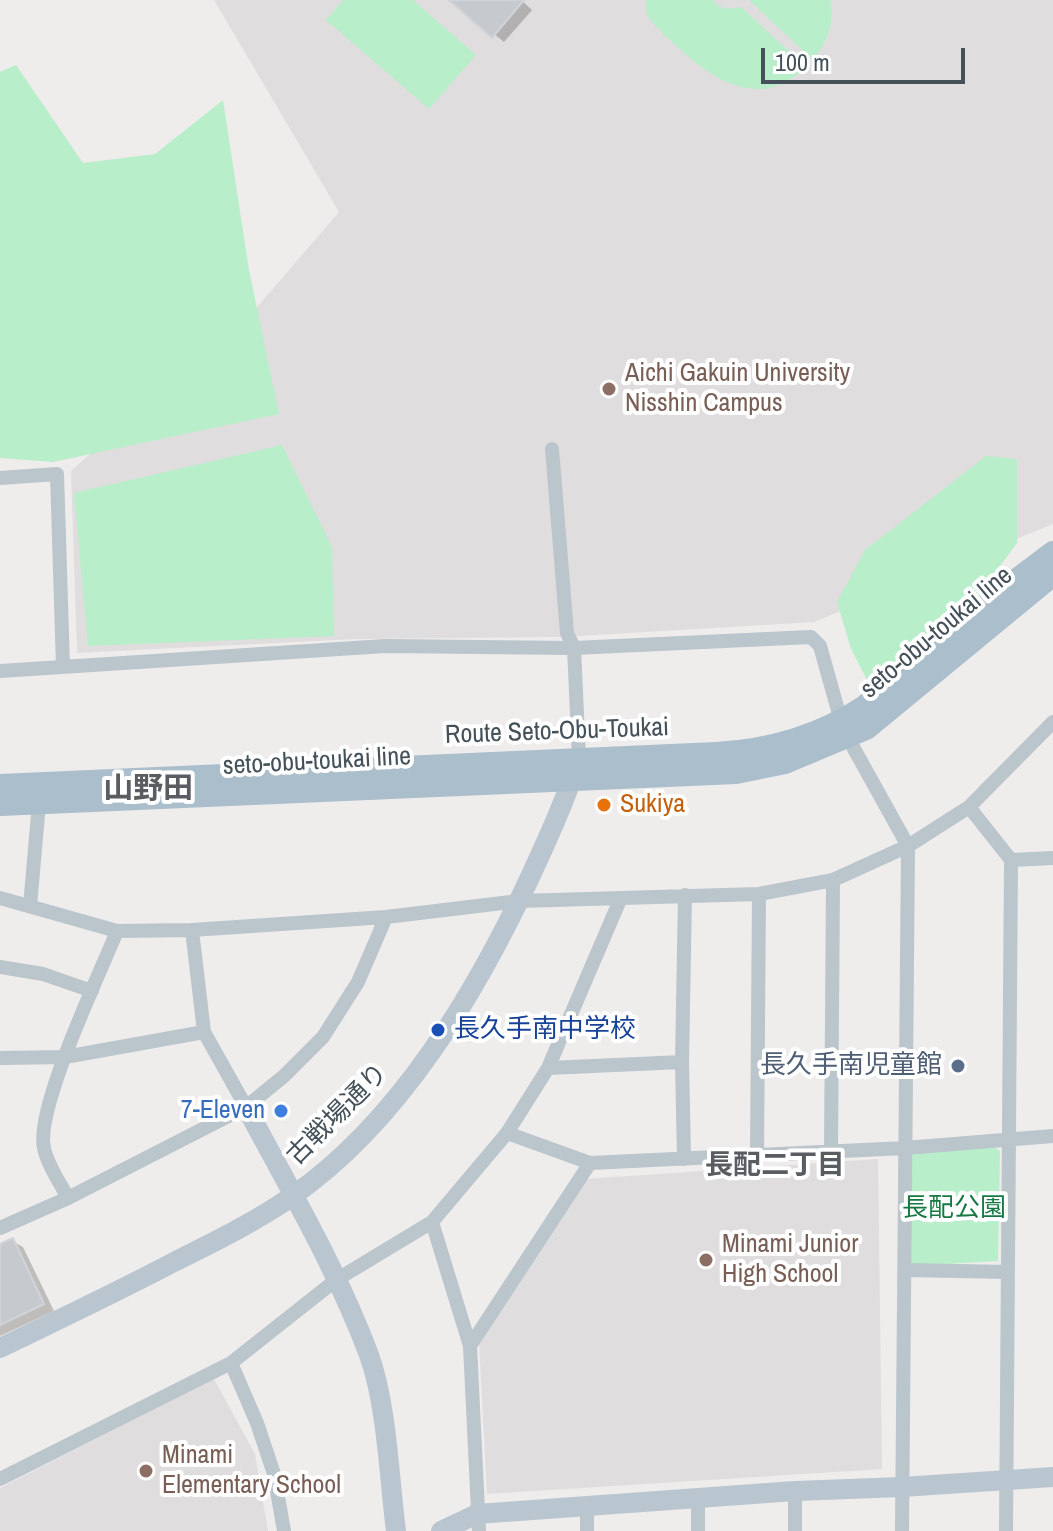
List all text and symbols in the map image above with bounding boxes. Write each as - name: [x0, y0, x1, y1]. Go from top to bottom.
- scale bar: [765, 32, 969, 82]
- text: 100 m: [775, 46, 830, 78]
- place label: Aichi Gakuin University Nisshin Campus: [625, 358, 850, 420]
- marker: Aichi Gakuin University Nisshin Campus: [600, 380, 618, 398]
- street label: seto-obu-toukai line: [855, 560, 1019, 706]
- street label: Route Seto-Obu-Toukai: [445, 713, 669, 751]
- street label: seto-obu-toukai line: [222, 741, 412, 783]
- district label: 山野田: [103, 772, 193, 808]
- place label: Sukiya: [620, 789, 685, 821]
- marker: Sukiya: [595, 796, 613, 814]
- place label: 長久手南中学校: [454, 1014, 636, 1046]
- marker: 長久手南中学校: [429, 1021, 447, 1039]
- place label: 長久手南児童館: [760, 1050, 942, 1082]
- marker: 長久手南児童館: [949, 1057, 967, 1075]
- street label: 古戦場通り: [281, 1058, 395, 1172]
- place label: 7-Eleven: [181, 1095, 265, 1127]
- marker: 7-Eleven: [272, 1102, 290, 1120]
- district label: 長配二丁目: [705, 1149, 845, 1183]
- park label: 長配公園: [902, 1193, 1006, 1225]
- place label: Minami Junior High School: [722, 1229, 858, 1290]
- marker: Minami Junior High School: [697, 1251, 715, 1269]
- place label: Minami Elementary School: [162, 1440, 341, 1502]
- marker: Minami Elementary School: [137, 1462, 155, 1480]

